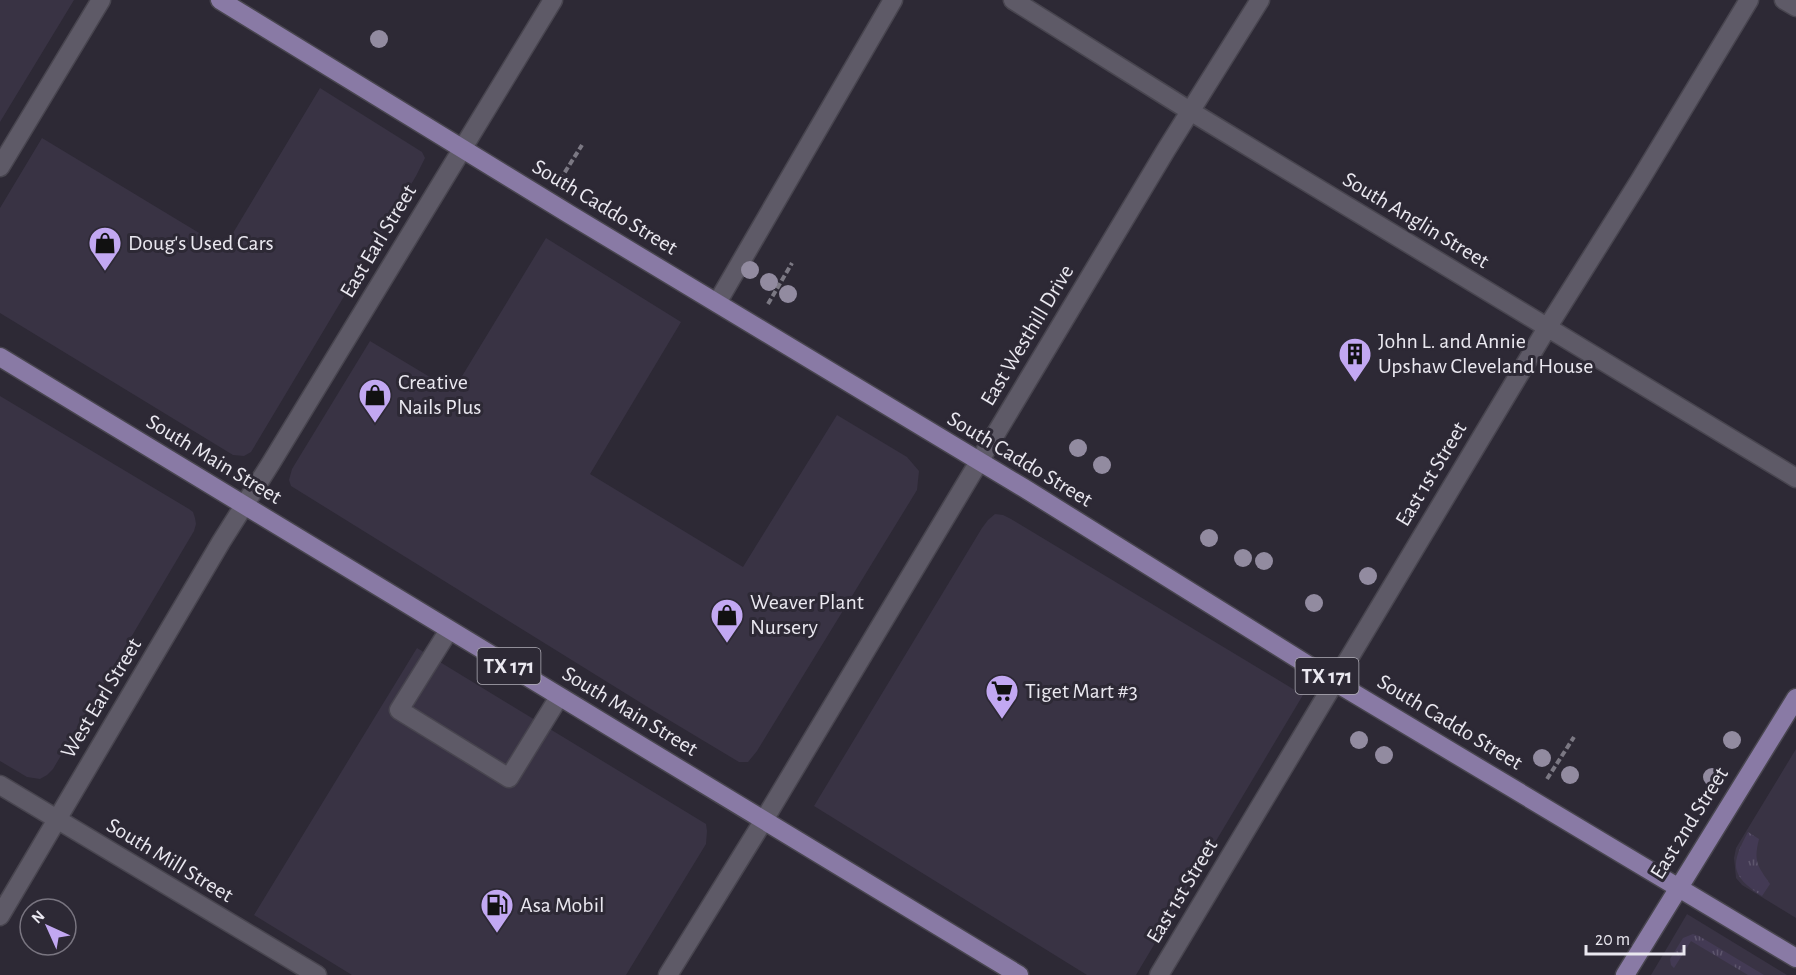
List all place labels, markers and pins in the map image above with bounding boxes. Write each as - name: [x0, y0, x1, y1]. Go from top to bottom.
- shop icon: Doug's Used Cars: [87, 225, 123, 272]
- place label: Doug's Used Cars: [128, 232, 274, 254]
- place label: John L. and Annie Upshaw Cleveland House: [1378, 330, 1593, 377]
- building icon: John L. and Annie Upshaw Cleveland House: [1337, 336, 1373, 383]
- place label: Creative Nails Plus: [398, 371, 482, 418]
- shop icon: Creative Nails Plus: [357, 377, 393, 424]
- place label: Weaver Plant Nursery: [750, 591, 864, 638]
- shop icon: Weaver Plant Nursery: [709, 597, 745, 644]
- supermarket icon: Tiget Mart #3: [984, 673, 1020, 720]
- place label: Tiget Mart #3: [1025, 680, 1138, 702]
- fuel station icon: Asa Mobil: [479, 887, 515, 934]
- place label: Asa Mobil: [520, 894, 604, 916]

